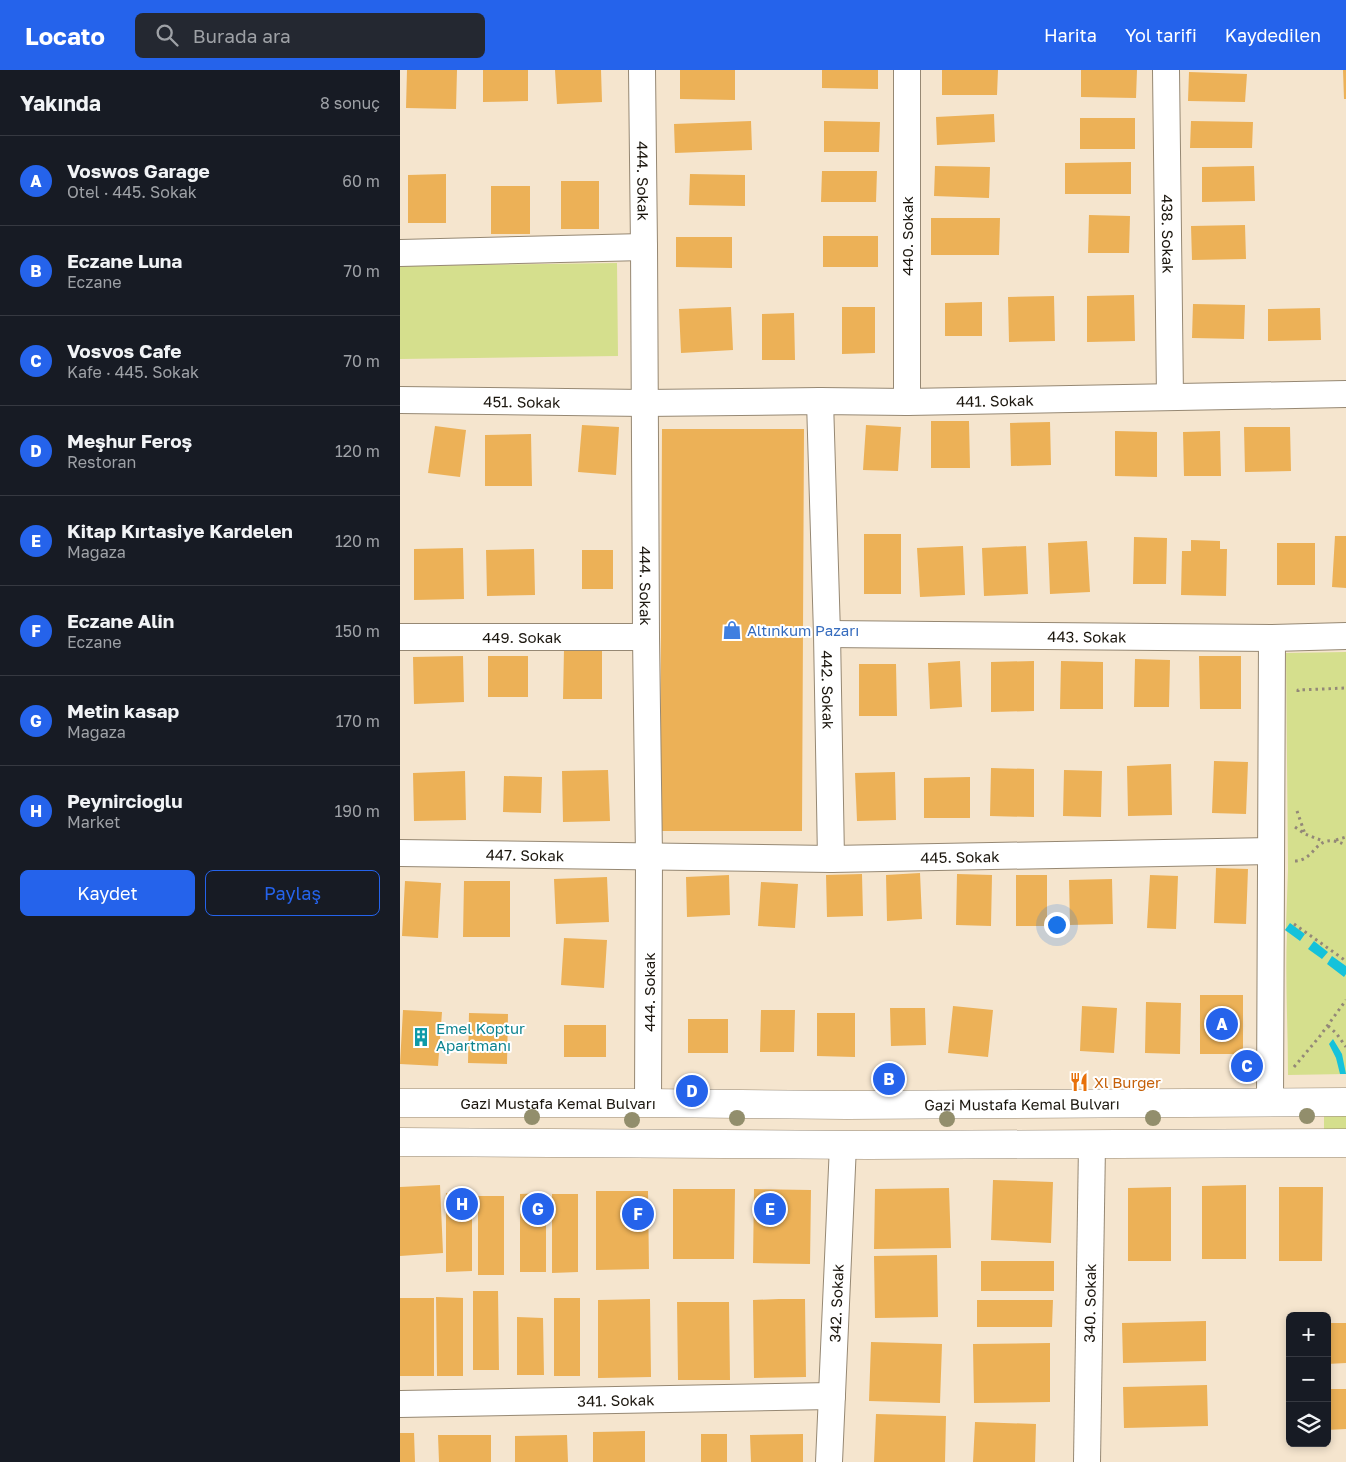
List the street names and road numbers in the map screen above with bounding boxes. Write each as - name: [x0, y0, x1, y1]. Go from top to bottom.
- street label: 444. Sokak: [634, 141, 653, 221]
- street label: 438. Sokak: [1159, 194, 1177, 274]
- street label: 440. Sokak: [898, 196, 916, 276]
- street label: 441. Sokak: [956, 391, 1035, 410]
- street label: 451. Sokak: [483, 392, 561, 411]
- street label: 444. Sokak: [637, 546, 655, 626]
- street label: 443. Sokak: [1047, 627, 1127, 646]
- street label: 449. Sokak: [482, 628, 562, 646]
- street label: 442. Sokak: [818, 650, 838, 730]
- street label: 447. Sokak: [486, 845, 565, 864]
- street label: 445. Sokak: [920, 847, 1000, 866]
- street label: 444. Sokak: [640, 952, 658, 1032]
- street label: Gazi Mustafa Kemal Bulvarı: [460, 1094, 656, 1112]
- street label: Gazi Mustafa Kemal Bulvarı: [924, 1094, 1120, 1114]
- street label: 342. Sokak: [825, 1263, 847, 1343]
- street label: 340. Sokak: [1080, 1263, 1099, 1343]
- street label: 341. Sokak: [577, 1390, 655, 1410]

